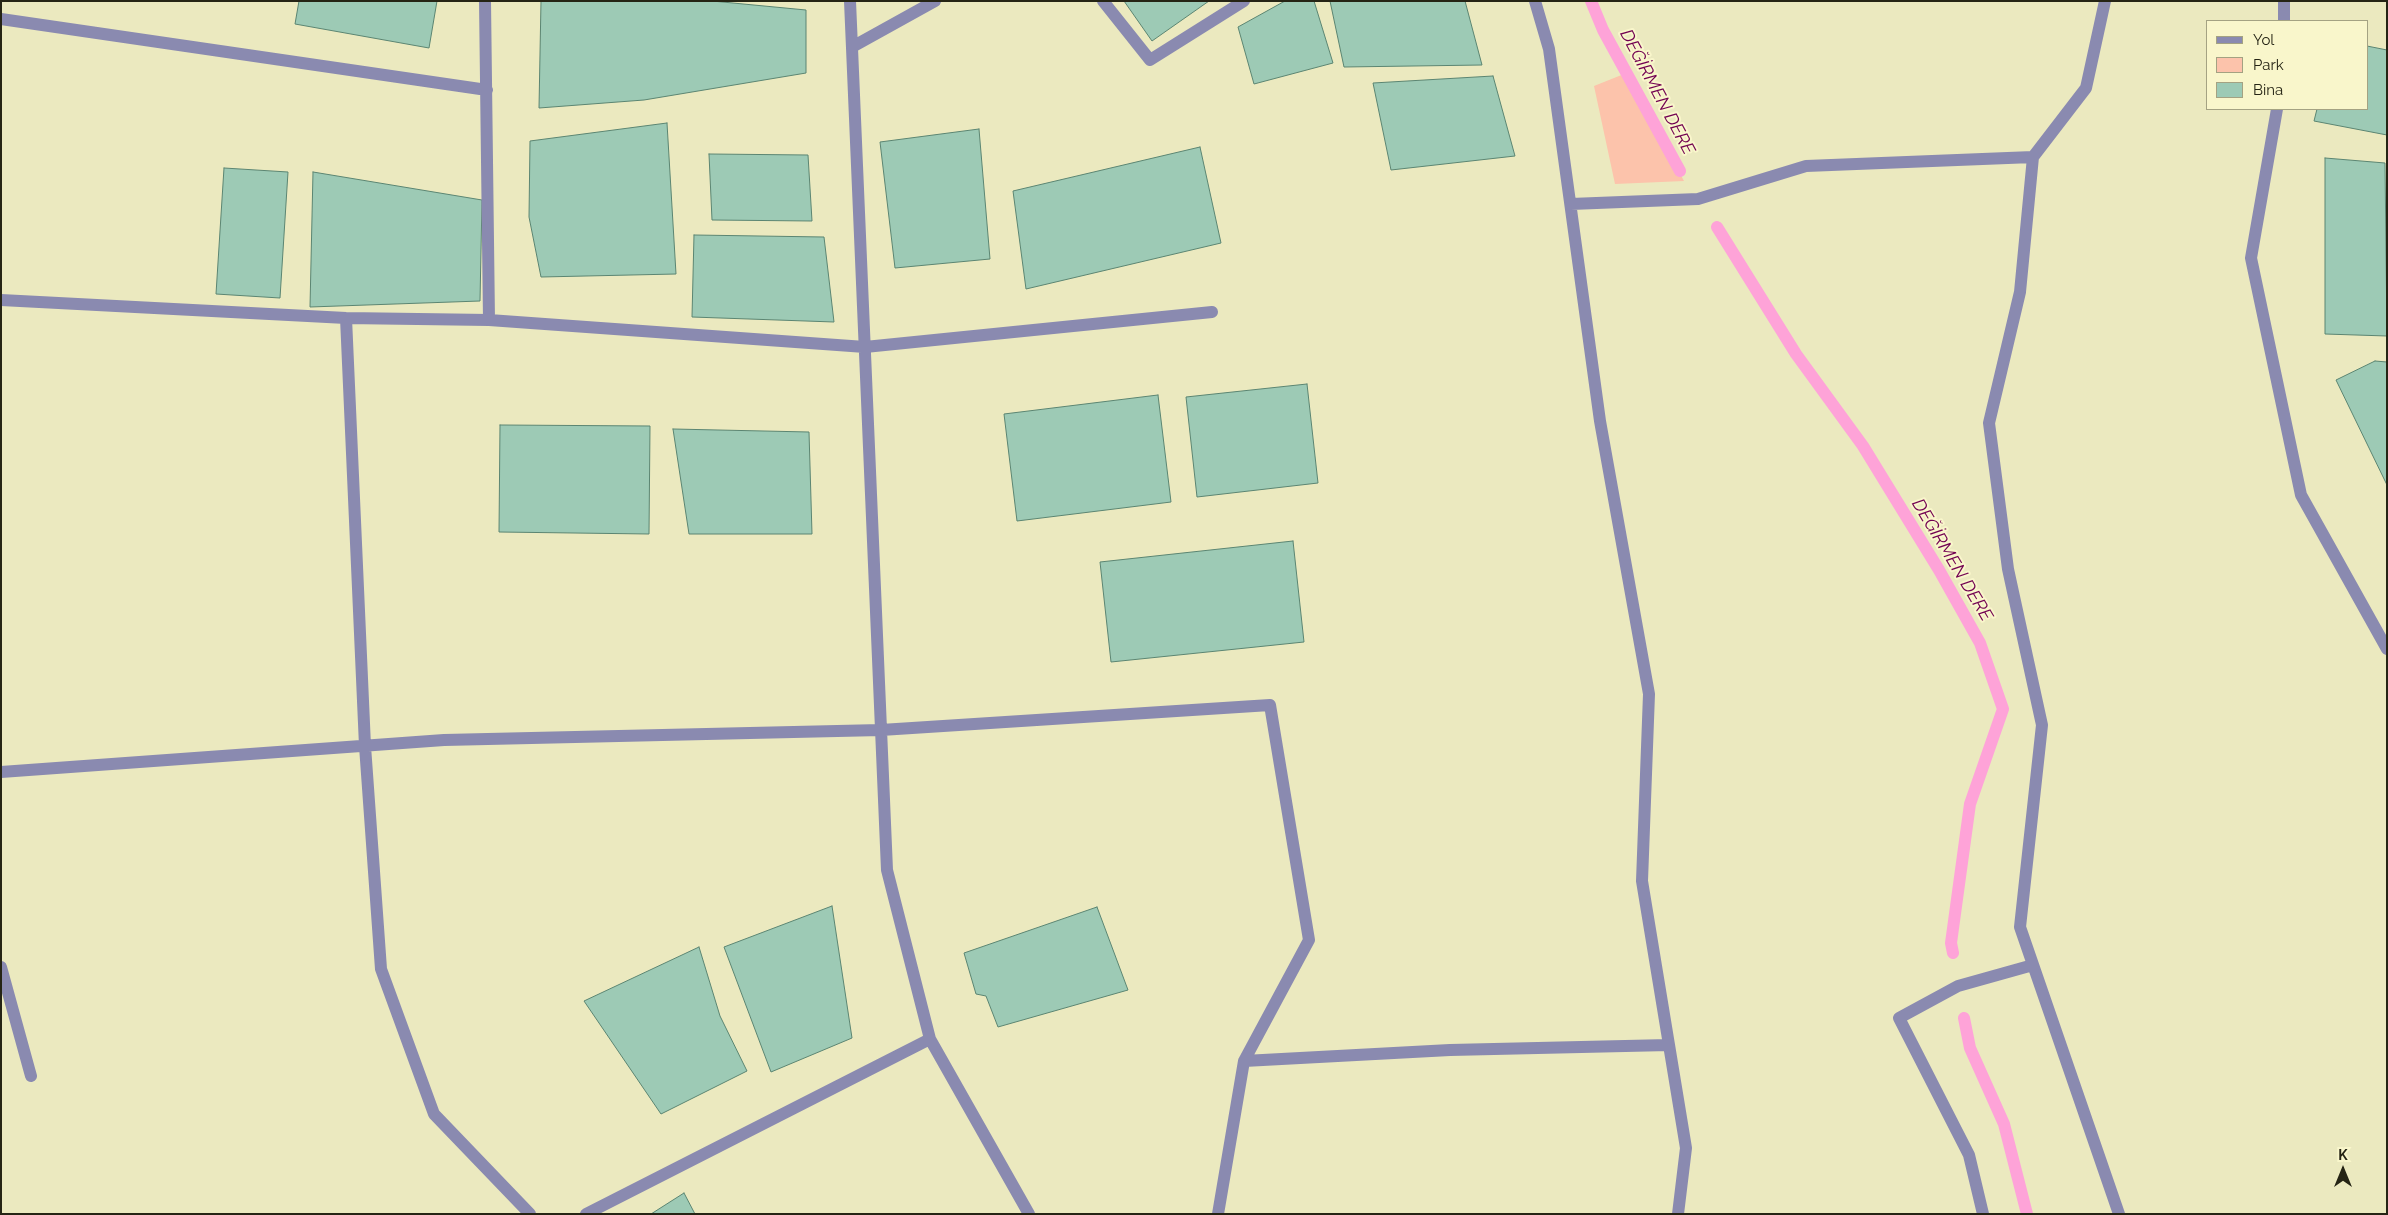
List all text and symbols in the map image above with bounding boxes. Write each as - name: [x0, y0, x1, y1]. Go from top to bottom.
- legend: [2206, 20, 2368, 110]
- water label: DEĞİRMEN DERE: [1615, 26, 1699, 158]
- text: Yol: [2253, 31, 2274, 49]
- text: Park: [2253, 56, 2284, 74]
- text: Bina: [2253, 81, 2283, 99]
- water label: DEĞİRMEN DERE: [1907, 495, 1997, 625]
- north arrow: [2318, 1145, 2368, 1195]
- text: K: [2338, 1147, 2348, 1163]

